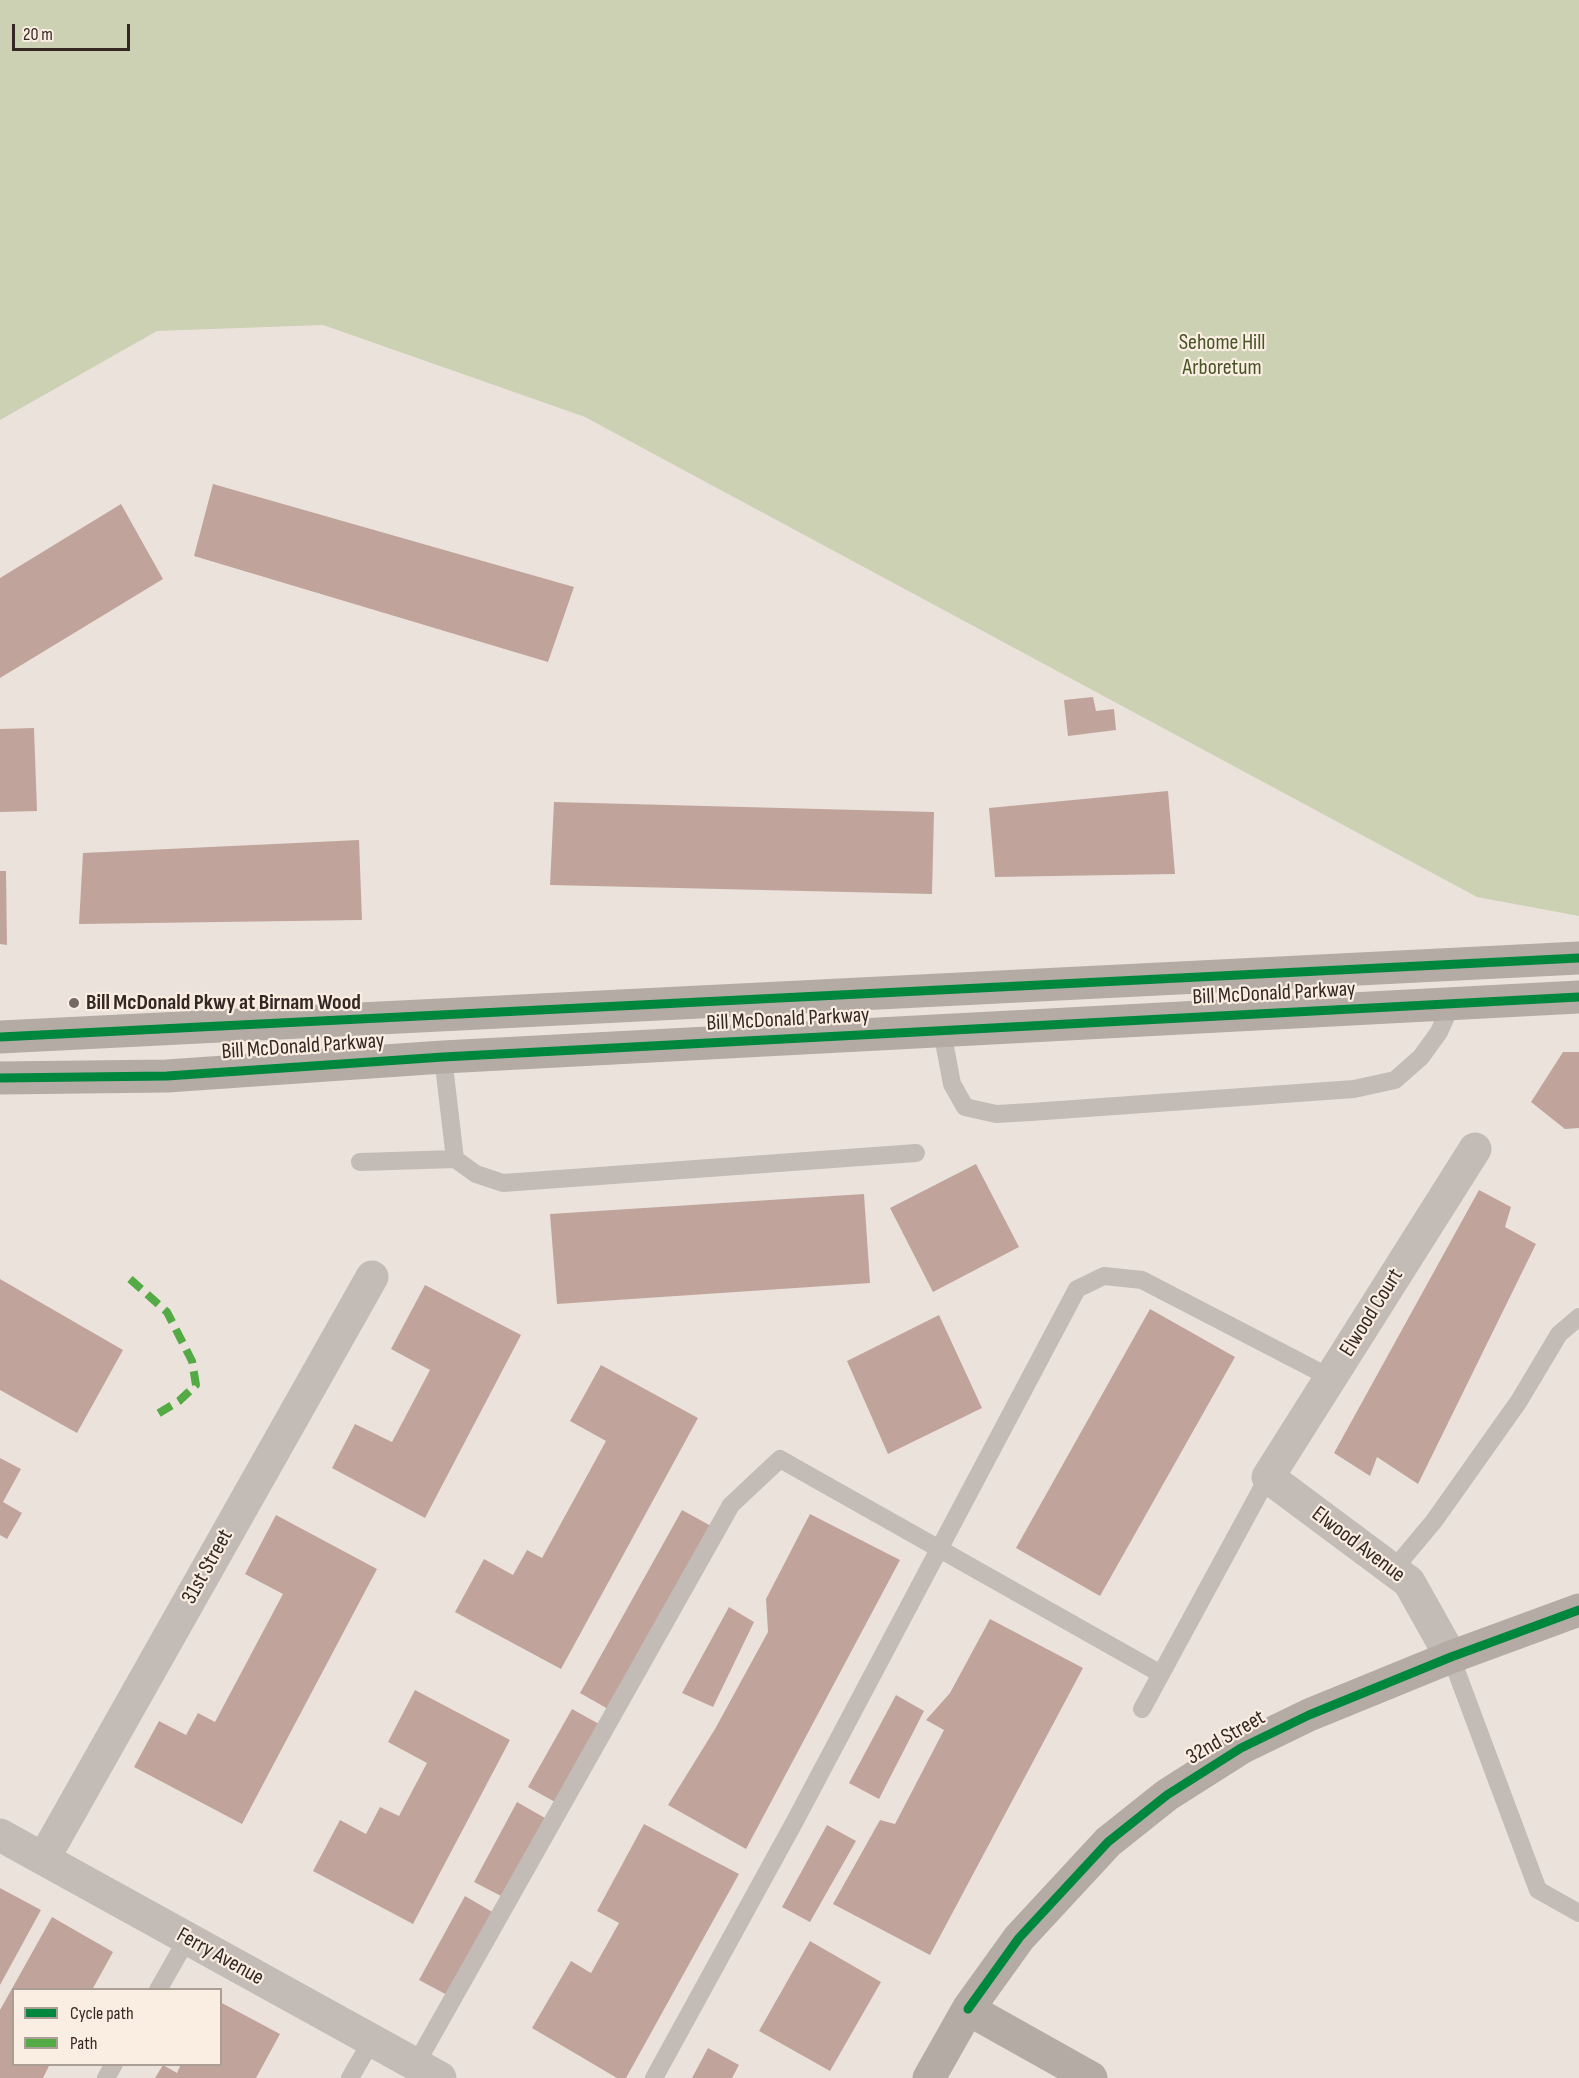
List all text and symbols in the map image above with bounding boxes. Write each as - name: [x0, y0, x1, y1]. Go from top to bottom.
- scale bar: [15, 12, 134, 50]
- text: 20 m: [23, 24, 53, 45]
- park label: Sehome Hill Arboretum: [1179, 330, 1265, 382]
- street label: Bill McDonald Parkway: [1192, 977, 1356, 1011]
- place label: Bill McDonald Pkwy at Birnam Wood: [86, 990, 361, 1016]
- marker: Bill McDonald Pkwy at Birnam Wood: [67, 996, 81, 1010]
- street label: Bill McDonald Parkway: [706, 1003, 870, 1037]
- street label: Bill McDonald Parkway: [221, 1028, 385, 1066]
- street label: Elwood Court: [1335, 1264, 1409, 1362]
- street label: Elwood Avenue: [1306, 1501, 1410, 1589]
- street label: 31st Street: [177, 1525, 239, 1609]
- street label: 32nd Street: [1182, 1705, 1270, 1771]
- street label: Ferry Avenue: [172, 1922, 268, 1992]
- legend: [12, 1988, 222, 2066]
- text: Cycle path: [70, 2003, 134, 2024]
- text: Path: [70, 2033, 98, 2054]

